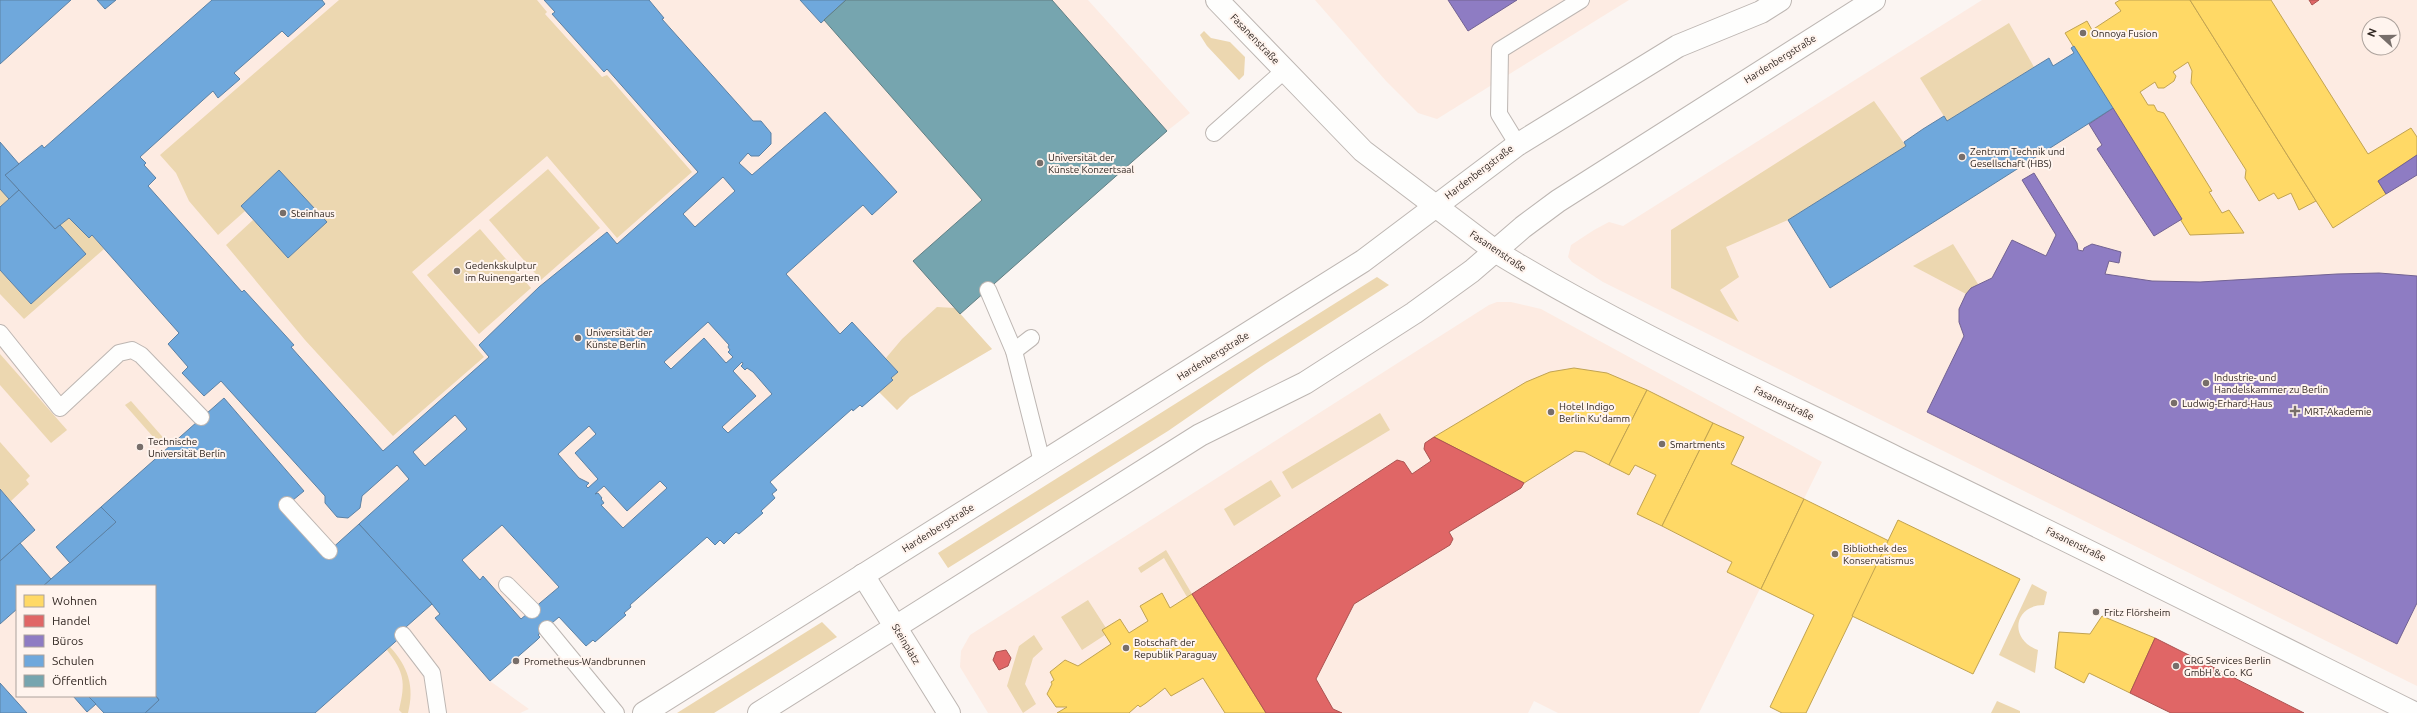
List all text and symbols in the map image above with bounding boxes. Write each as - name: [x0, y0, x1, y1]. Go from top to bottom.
- street label: Fasanenstraße: [1228, 12, 1282, 66]
- north arrow: [2361, 16, 2401, 56]
- text: N: [2365, 26, 2379, 38]
- marker: Onnoya Fusion: [2078, 28, 2088, 38]
- place label: Onnoya Fusion: [2091, 28, 2157, 39]
- street label: Hardenbergstraße: [1742, 32, 1818, 86]
- street label: Hardenbergstraße: [1443, 143, 1515, 201]
- place label: Zentrum Technik und Gesellschaft (HBS): [1970, 146, 2065, 169]
- place label: Universität der Künste Konzertsaal: [1048, 152, 1134, 175]
- marker: Zentrum Technik und Gesellschaft (HBS): [1957, 152, 1967, 162]
- marker: Universität der Künste Konzertsaal: [1035, 158, 1045, 168]
- marker: Steinhaus: [278, 208, 288, 218]
- place label: Steinhaus: [291, 208, 335, 219]
- street label: Fasanenstraße: [1468, 228, 1528, 274]
- place label: Gedenkskulptur im Ruinengarten: [465, 260, 539, 283]
- marker: Gedenkskulptur im Ruinengarten: [452, 266, 462, 276]
- place label: Universität der Künste Berlin: [586, 327, 653, 350]
- street label: Hardenbergstraße: [1175, 329, 1251, 383]
- marker: Universität der Künste Berlin: [573, 333, 583, 343]
- place label: Industrie- und Handelskammer zu Berlin: [2214, 372, 2328, 395]
- marker: Industrie- und Handelskammer zu Berlin: [2201, 378, 2211, 388]
- street label: Fasanenstraße: [1752, 384, 1816, 422]
- marker: Ludwig-Erhard-Haus: [2169, 398, 2179, 408]
- place label: Ludwig-Erhard-Haus: [2182, 398, 2272, 409]
- place label: Hotel Indigo Berlin Ku'damm: [1559, 401, 1630, 424]
- marker: MRT-Akademie: [2289, 405, 2301, 417]
- place label: MRT-Akademie: [2304, 406, 2372, 417]
- marker: Hotel Indigo Berlin Ku'damm: [1546, 407, 1556, 417]
- place label: Technische Universität Berlin: [148, 436, 226, 459]
- marker: Smartments: [1657, 439, 1667, 449]
- place label: Smartments: [1670, 439, 1725, 450]
- marker: Technische Universität Berlin: [135, 442, 145, 452]
- street label: Hardenbergstraße: [900, 501, 976, 555]
- street label: Fasanenstraße: [2044, 525, 2108, 563]
- place label: Bibliothek des Konservatismus: [1843, 543, 1914, 566]
- marker: Bibliothek des Konservatismus: [1830, 549, 1840, 559]
- legend: [16, 585, 156, 697]
- text: Wohnen: [52, 594, 97, 607]
- marker: Fritz Flörsheim: [2091, 607, 2101, 617]
- place label: Fritz Flörsheim: [2104, 607, 2170, 618]
- text: Handel: [52, 614, 90, 627]
- street label: Steinplatz: [890, 622, 922, 666]
- text: Büros: [52, 634, 83, 647]
- place label: Botschaft der Republik Paraguay: [1134, 637, 1217, 660]
- marker: Botschaft der Republik Paraguay: [1121, 643, 1131, 653]
- text: Schulen: [52, 654, 94, 667]
- place label: GRG Services Berlin GmbH & Co. KG: [2184, 655, 2271, 678]
- marker: Prometheus-Wandbrunnen: [511, 656, 521, 666]
- place label: Prometheus-Wandbrunnen: [524, 656, 646, 667]
- marker: GRG Services Berlin GmbH & Co. KG: [2171, 661, 2181, 671]
- text: Öffentlich: [52, 674, 107, 687]

